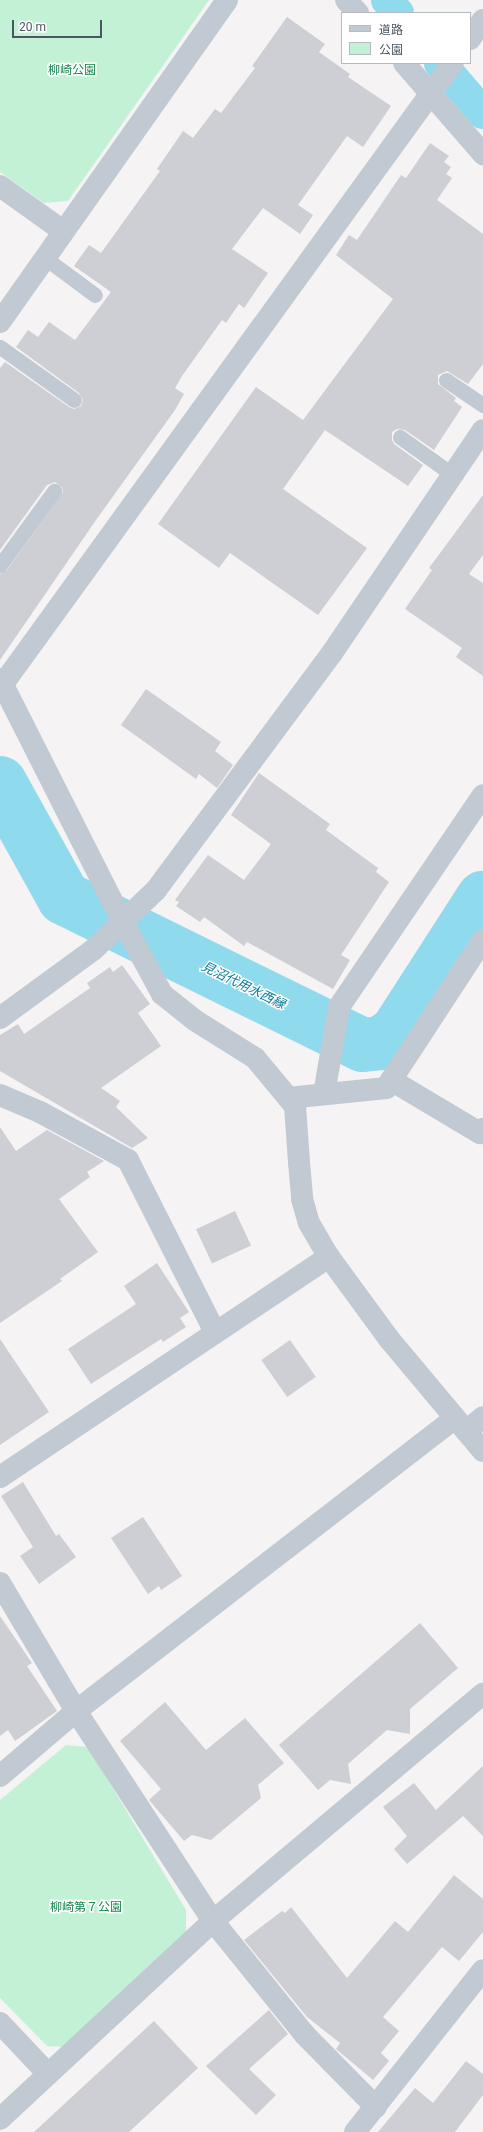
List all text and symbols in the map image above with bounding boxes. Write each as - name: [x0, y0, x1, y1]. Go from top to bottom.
- scale bar: [14, 12, 104, 38]
- legend: [341, 12, 471, 64]
- text: 20 m: [19, 20, 46, 34]
- text: 道路: [379, 23, 403, 37]
- text: 公園: [379, 43, 403, 57]
- park label: 柳崎公園: [48, 64, 96, 78]
- water label: 見沼代用水西縁: [199, 959, 287, 1013]
- park label: 柳崎第７公園: [50, 1901, 122, 1915]

